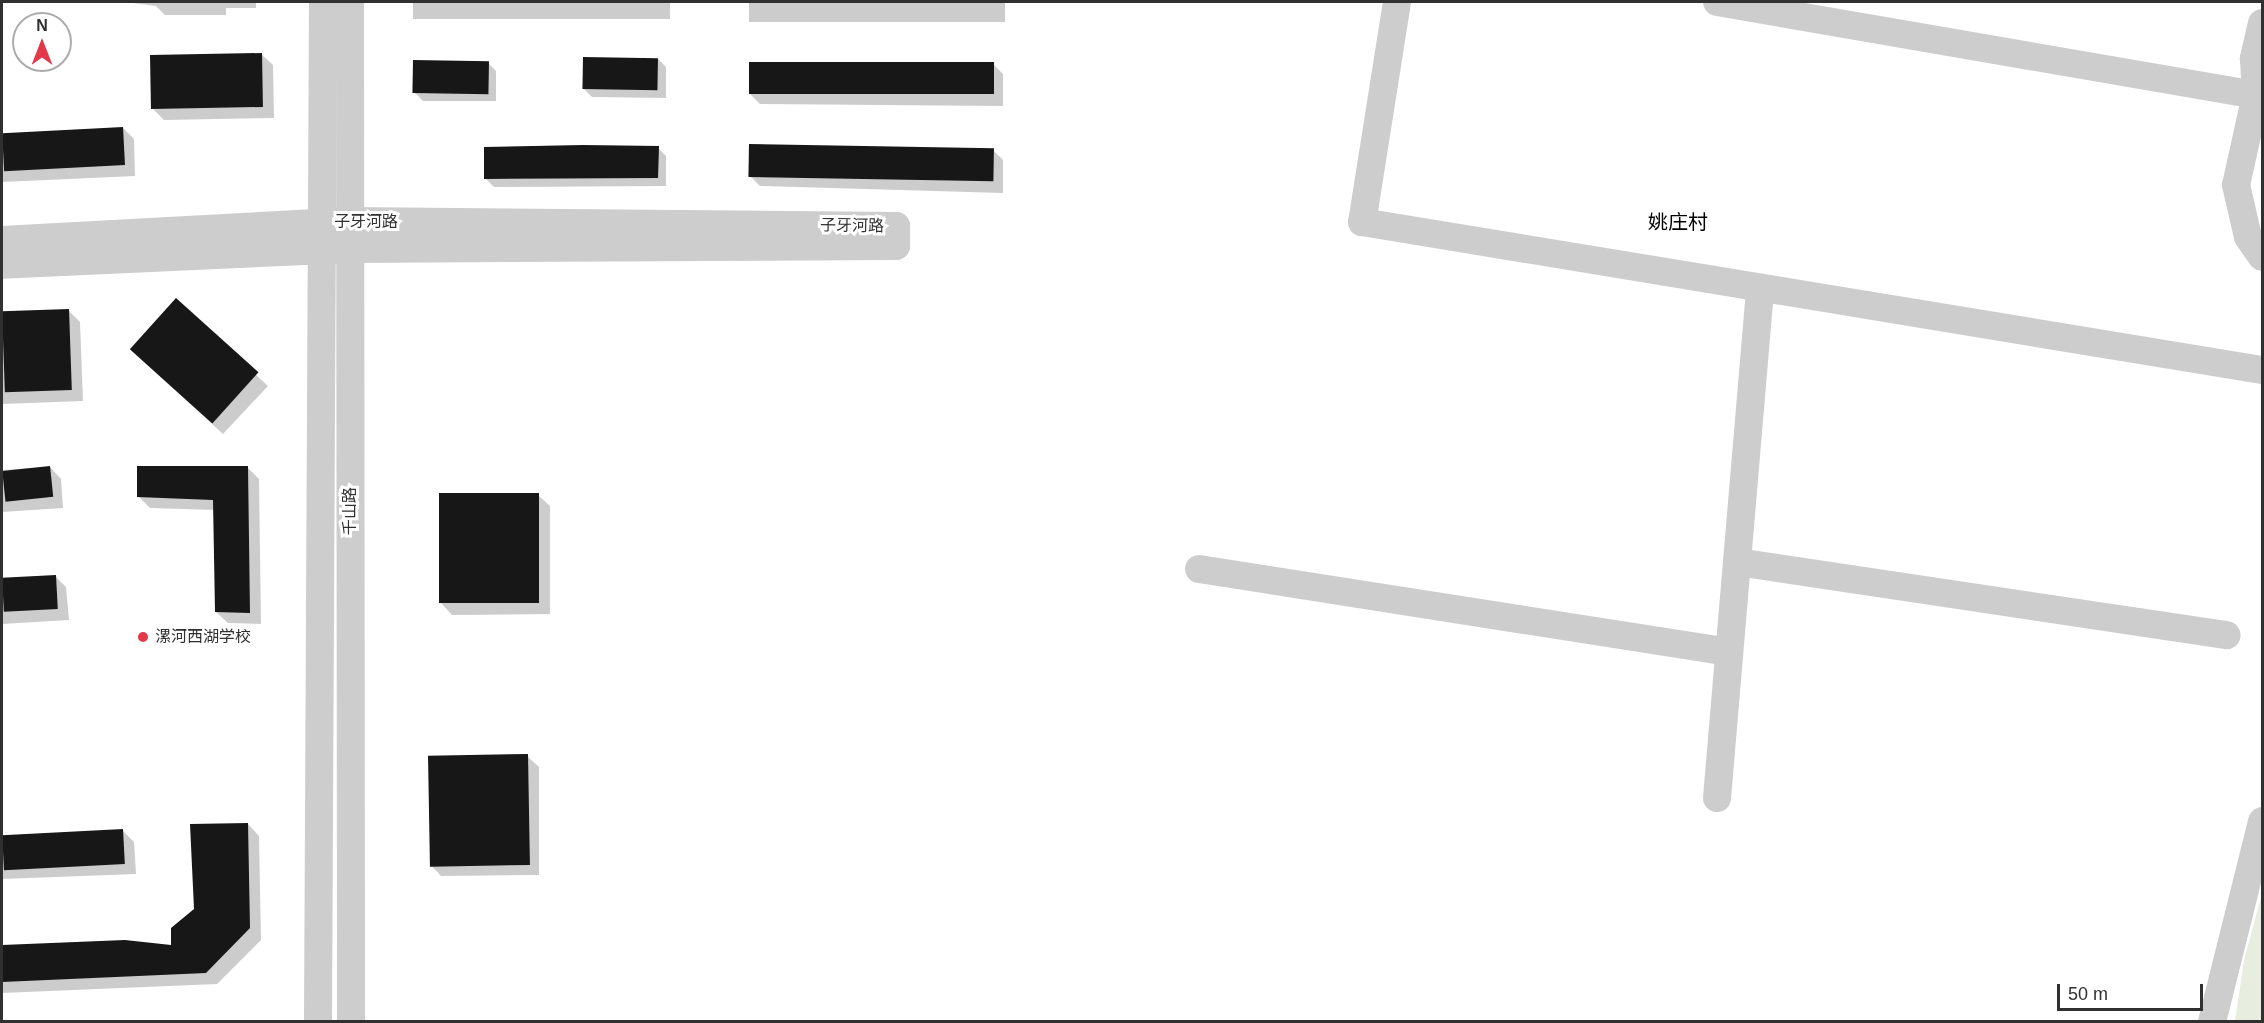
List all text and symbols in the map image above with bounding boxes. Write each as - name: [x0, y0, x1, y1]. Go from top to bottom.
- north arrow: [12, 12, 72, 72]
- text: N: [36, 17, 48, 34]
- district label: 姚庄村: [1648, 210, 1708, 234]
- street label: 子牙河路: [334, 212, 398, 232]
- street label: 子牙河路: [820, 216, 884, 236]
- street label: 千山路: [340, 487, 360, 535]
- place label: 漯河西湖学校: [155, 627, 251, 647]
- marker: 漯河西湖学校: [136, 630, 150, 644]
- scale bar: [2060, 972, 2206, 1010]
- text: 50 m: [2068, 984, 2108, 1004]

